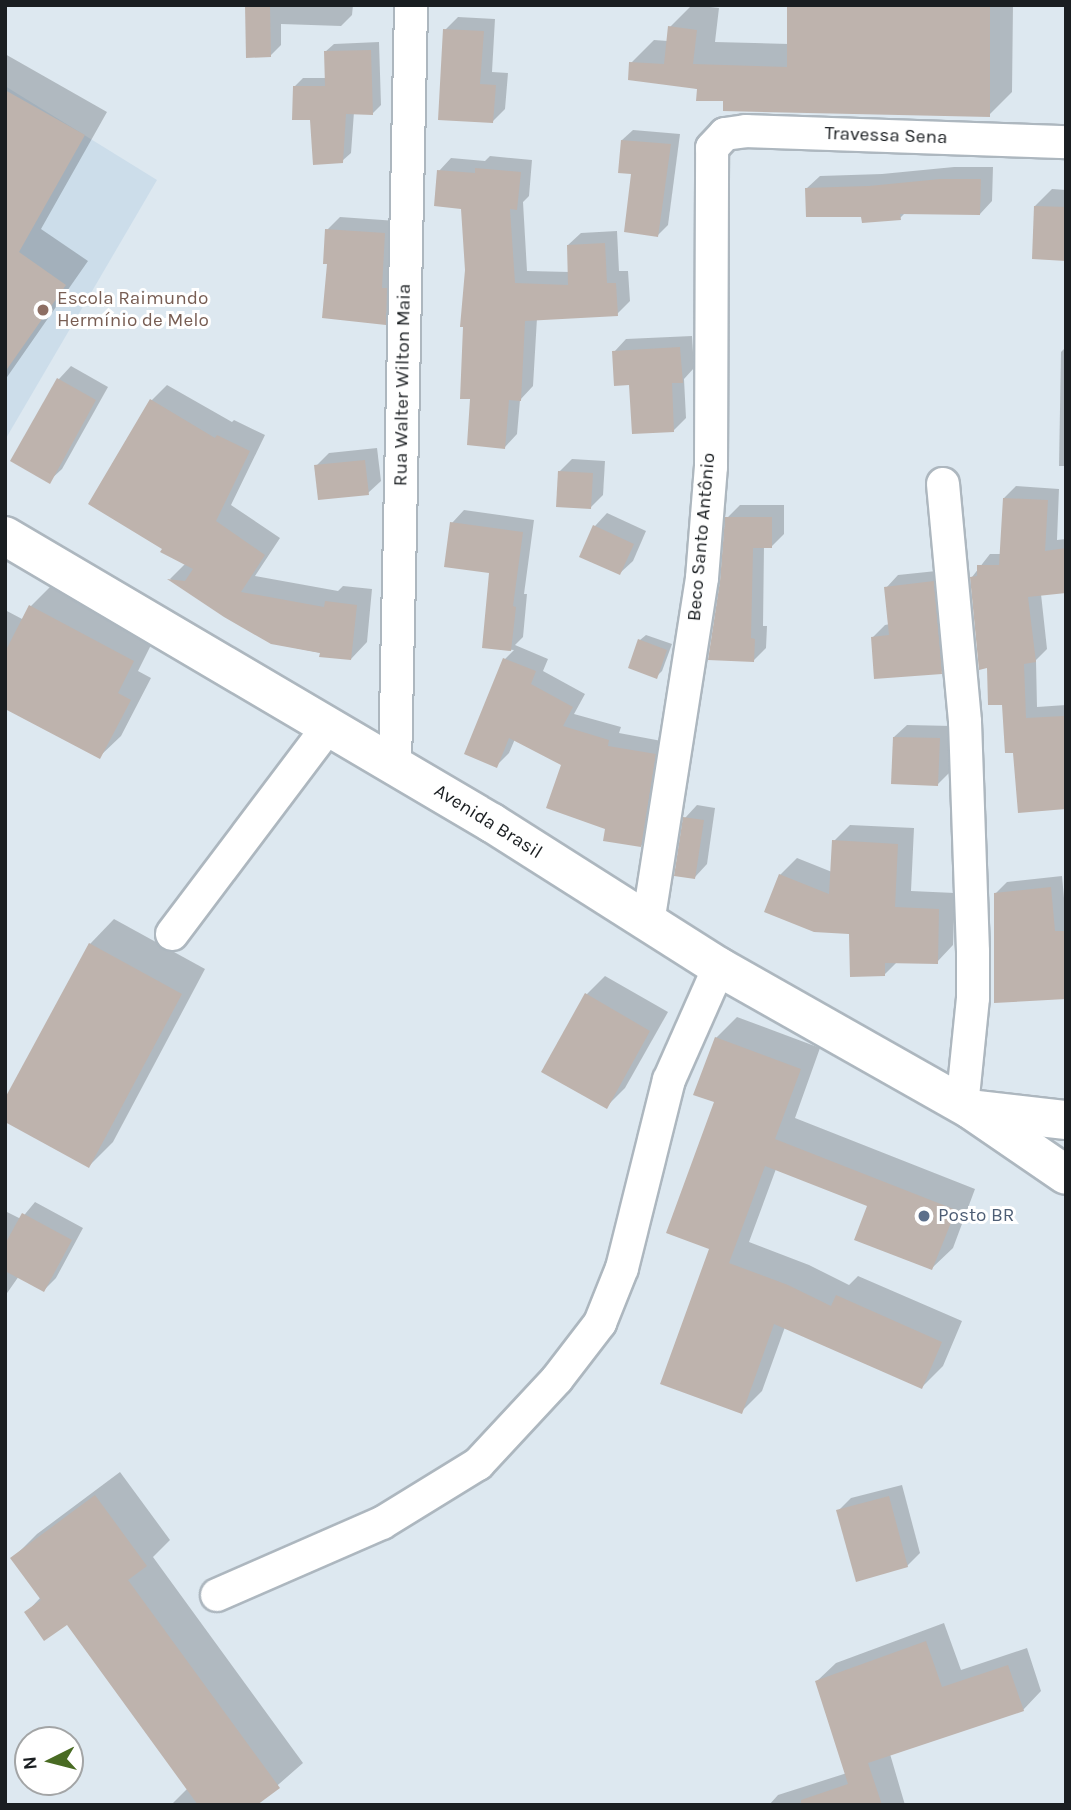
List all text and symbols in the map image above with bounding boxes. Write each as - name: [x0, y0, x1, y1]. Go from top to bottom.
- street label: Travessa Sena: [824, 122, 948, 150]
- street label: Rua Walter Wilton Maia: [390, 283, 416, 487]
- place label: Escola Raimundo Hermínio de Melo: [57, 288, 209, 332]
- marker: Escola Raimundo Hermínio de Melo: [35, 302, 51, 318]
- street label: Beco Santo Antônio: [683, 452, 721, 622]
- street label: Avenida Brasil: [430, 780, 546, 864]
- place label: Posto BR: [938, 1205, 1014, 1227]
- marker: Posto BR: [916, 1208, 932, 1224]
- north arrow: [14, 1726, 84, 1796]
- text: N: [18, 1755, 42, 1771]

